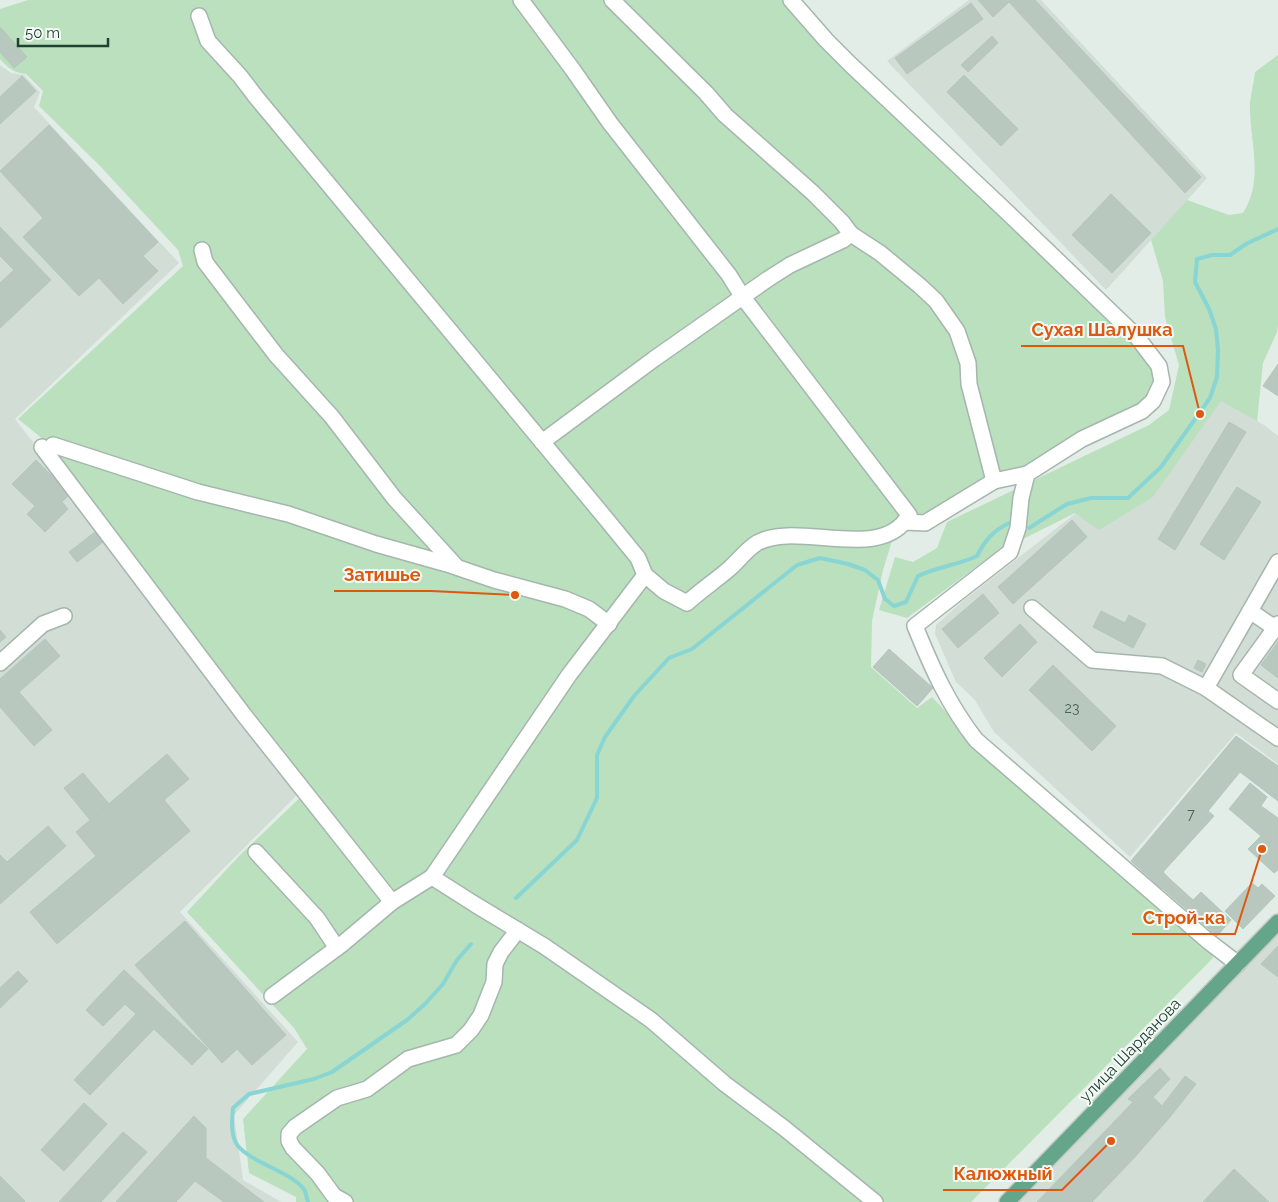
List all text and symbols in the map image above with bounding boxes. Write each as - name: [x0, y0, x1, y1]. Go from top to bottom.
- scale bar: [18, 15, 108, 47]
- text: 50 m: [25, 24, 60, 42]
- callout: Сухая Шалушка: [1021, 313, 1183, 346]
- text: Сухая Шалушка: [1031, 319, 1173, 340]
- callout: Затишье: [334, 558, 431, 591]
- text: Затишье: [344, 564, 421, 585]
- house number: 23: [1065, 700, 1079, 716]
- house number: 7: [1187, 806, 1195, 822]
- callout: Строй-ка: [1132, 901, 1235, 934]
- text: Строй-ка: [1143, 907, 1225, 928]
- street label: улица Шарданова: [1075, 994, 1185, 1106]
- callout: Калюжный: [943, 1157, 1062, 1190]
- text: Калюжный: [953, 1163, 1053, 1184]

